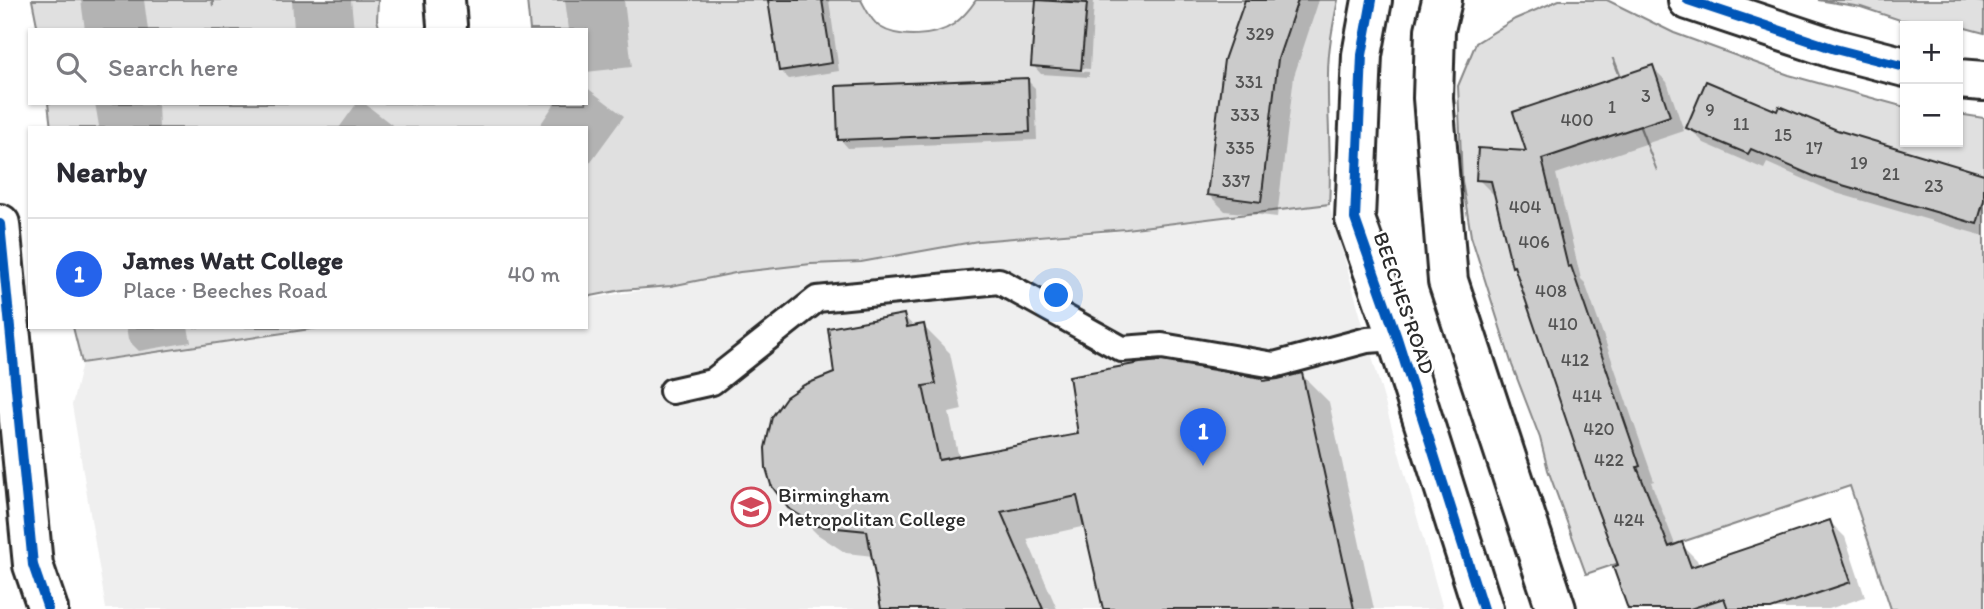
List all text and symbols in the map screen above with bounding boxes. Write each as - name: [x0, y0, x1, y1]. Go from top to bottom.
- map controls: [1900, 21, 1963, 147]
- button: +: [1900, 21, 1963, 84]
- house number: 329: [1246, 23, 1274, 45]
- search box: [28, 28, 588, 105]
- icon: search: [52, 48, 90, 86]
- text: Search here: [108, 51, 238, 83]
- house number: 331: [1235, 71, 1263, 93]
- button: −: [1900, 84, 1963, 147]
- house number: 3: [1641, 85, 1651, 107]
- house number: 1: [1608, 96, 1616, 118]
- house number: 9: [1705, 99, 1715, 121]
- house number: 333: [1230, 104, 1260, 126]
- house number: 400: [1561, 109, 1594, 131]
- house number: 11: [1733, 113, 1749, 135]
- house number: 15: [1774, 124, 1792, 146]
- house number: 335: [1225, 137, 1255, 159]
- house number: 17: [1805, 137, 1823, 159]
- house number: 19: [1850, 152, 1868, 174]
- text: Nearby: [56, 153, 147, 190]
- house number: 21: [1882, 163, 1900, 185]
- house number: 337: [1222, 170, 1250, 192]
- house number: 23: [1924, 175, 1944, 197]
- house number: 404: [1509, 196, 1542, 218]
- street label: BEECHES ROAD: [1368, 228, 1441, 377]
- house number: 406: [1518, 231, 1550, 253]
- text: James Watt College: [123, 244, 343, 276]
- text: 1: [74, 260, 84, 288]
- text: 40 m: [507, 260, 560, 288]
- text: Place · Beeches Road: [123, 276, 327, 304]
- your location: [1039, 278, 1073, 312]
- house number: 408: [1535, 280, 1567, 302]
- house number: 410: [1548, 313, 1578, 335]
- house number: 412: [1561, 349, 1590, 371]
- house number: 414: [1572, 385, 1602, 407]
- pin: 1: [1180, 408, 1226, 466]
- house number: 420: [1583, 418, 1615, 440]
- house number: 422: [1594, 449, 1624, 471]
- place label: Birmingham Metropolitan College: [778, 482, 966, 531]
- school or university icon: Birmingham Metropolitan College: [730, 486, 772, 528]
- house number: 424: [1613, 509, 1645, 531]

